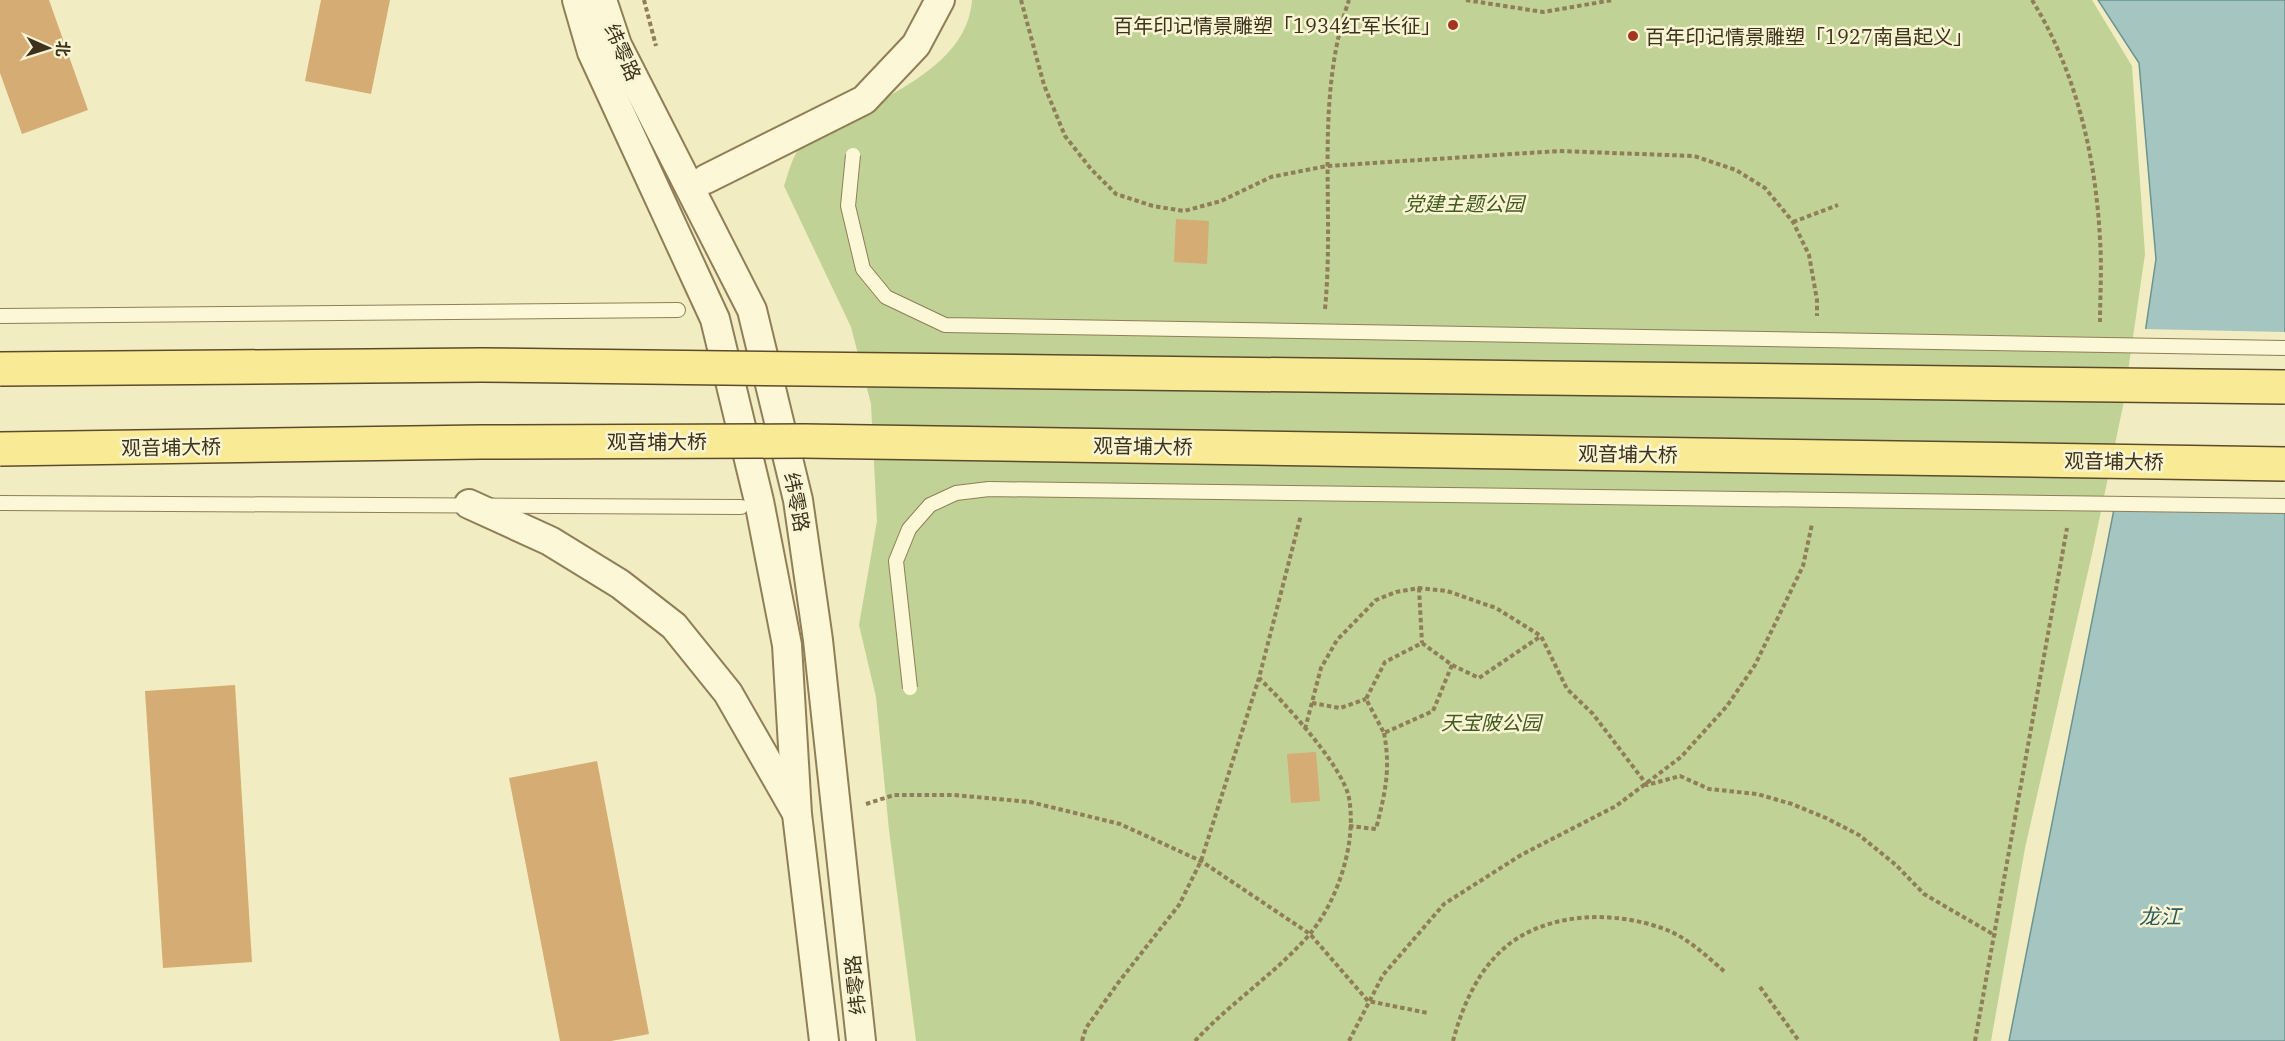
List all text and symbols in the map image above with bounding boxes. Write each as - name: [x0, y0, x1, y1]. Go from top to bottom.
- place label: 百年印记情景雕塑「1934红军长征」: [1113, 12, 1441, 39]
- north arrow: [18, 18, 78, 78]
- marker: 百年印记情景雕塑「1934红军长征」: [1446, 18, 1460, 32]
- street label: 纬零路: [598, 19, 648, 85]
- place label: 百年印记情景雕塑「1927南昌起义」: [1645, 23, 1973, 50]
- marker: 百年印记情景雕塑「1927南昌起义」: [1626, 29, 1640, 43]
- text: 北: [53, 40, 73, 57]
- park label: 党建主题公园: [1404, 190, 1527, 217]
- street label: 观音埔大桥: [607, 428, 707, 455]
- street label: 观音埔大桥: [1093, 432, 1193, 460]
- street label: 观音埔大桥: [121, 433, 221, 461]
- street label: 观音埔大桥: [1578, 440, 1678, 468]
- street label: 观音埔大桥: [2064, 447, 2164, 475]
- street label: 纬零路: [778, 470, 816, 534]
- park label: 天宝陂公园: [1441, 709, 1544, 736]
- water label: 龙江: [2139, 902, 2183, 930]
- street label: 纬零路: [838, 954, 872, 1016]

